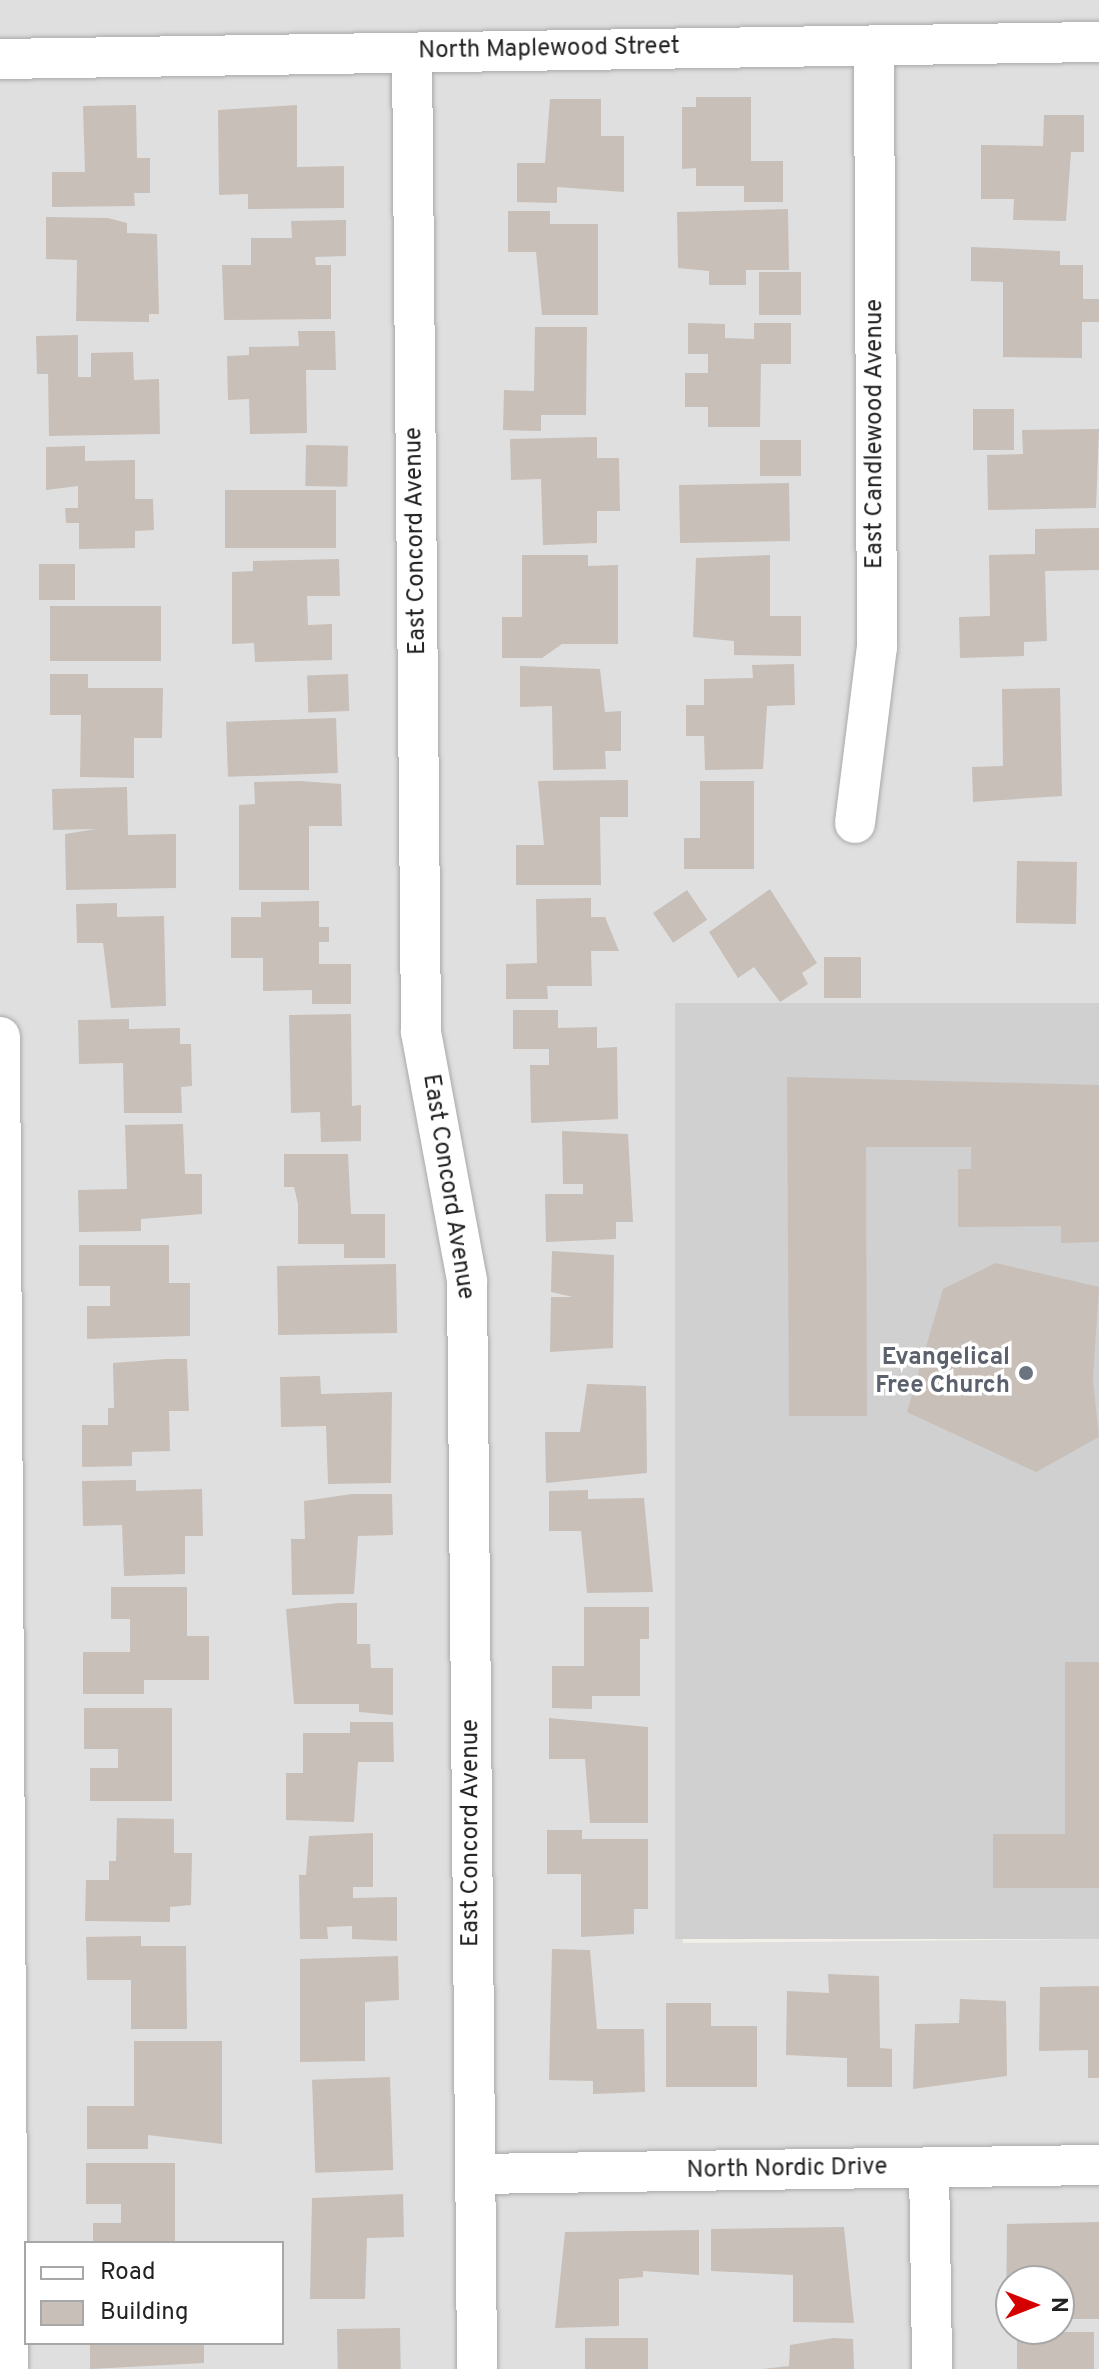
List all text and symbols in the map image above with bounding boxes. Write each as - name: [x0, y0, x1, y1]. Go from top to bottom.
- street label: North Maplewood Street: [418, 33, 680, 67]
- street label: East Candlewood Avenue: [862, 298, 890, 570]
- street label: East Concord Avenue: [401, 426, 433, 656]
- street label: East Concord Avenue: [415, 1072, 479, 1302]
- place label: Evangelical Free Church: [875, 1345, 1010, 1401]
- marker: Evangelical Free Church: [1017, 1364, 1035, 1382]
- street label: East Concord Avenue: [458, 1719, 486, 1947]
- street label: North Nordic Drive: [686, 2154, 888, 2186]
- legend: [24, 2241, 284, 2345]
- text: Road: [100, 2258, 156, 2288]
- north arrow: [995, 2265, 1075, 2345]
- text: N: [1044, 2297, 1071, 2313]
- text: Building: [100, 2298, 189, 2328]

